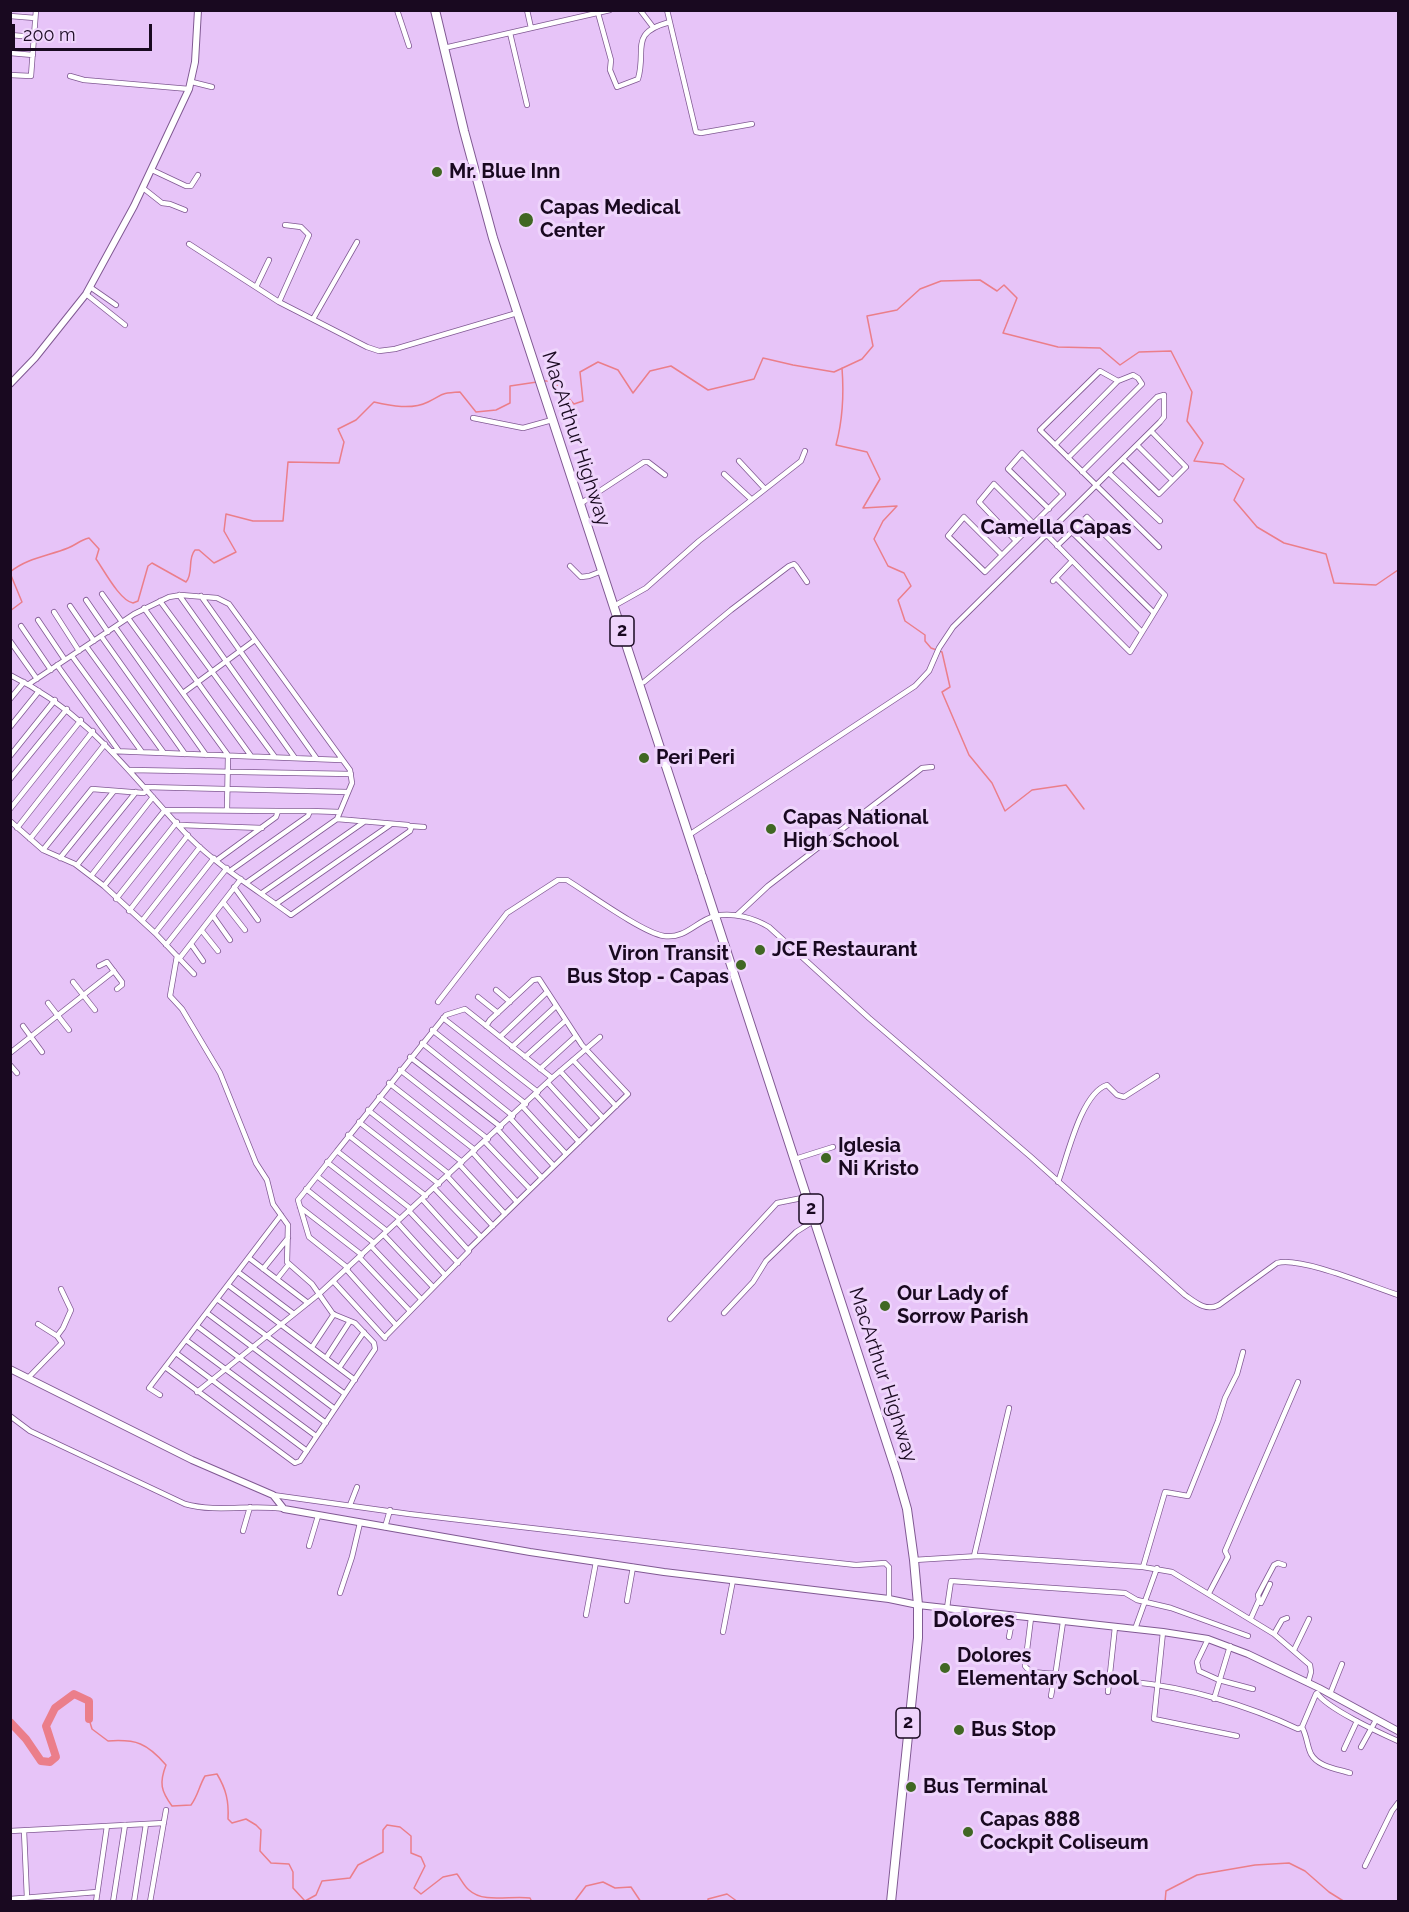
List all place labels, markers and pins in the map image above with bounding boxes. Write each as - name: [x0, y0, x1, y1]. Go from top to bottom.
- place label: Mr. Blue Inn: [449, 160, 560, 184]
- marker: Mr. Blue Inn: [430, 165, 444, 179]
- place label: Capas Medical Center: [540, 196, 680, 243]
- marker: Capas Medical Center: [517, 211, 535, 229]
- place label: Peri Peri: [656, 746, 735, 770]
- marker: Peri Peri: [637, 751, 651, 765]
- place label: Capas National High School: [783, 806, 928, 853]
- marker: Capas National High School: [764, 822, 778, 836]
- place label: JCE Restaurant: [772, 938, 917, 962]
- place label: Viron Transit Bus Stop - Capas: [567, 942, 729, 989]
- marker: JCE Restaurant: [753, 943, 767, 957]
- marker: Viron Transit Bus Stop - Capas: [734, 958, 748, 972]
- place label: Iglesia Ni Kristo: [838, 1134, 919, 1181]
- marker: Iglesia Ni Kristo: [819, 1151, 833, 1165]
- place label: Our Lady of Sorrow Parish: [897, 1282, 1029, 1329]
- marker: Our Lady of Sorrow Parish: [878, 1299, 892, 1313]
- place label: Dolores Elementary School: [957, 1644, 1139, 1691]
- marker: Dolores Elementary School: [938, 1661, 952, 1675]
- place label: Bus Stop: [971, 1718, 1056, 1742]
- marker: Bus Stop: [952, 1723, 966, 1737]
- place label: Bus Terminal: [923, 1775, 1047, 1799]
- marker: Bus Terminal: [904, 1780, 918, 1794]
- place label: Capas 888 Cockpit Coliseum: [980, 1808, 1149, 1855]
- marker: Capas 888 Cockpit Coliseum: [961, 1825, 975, 1839]

